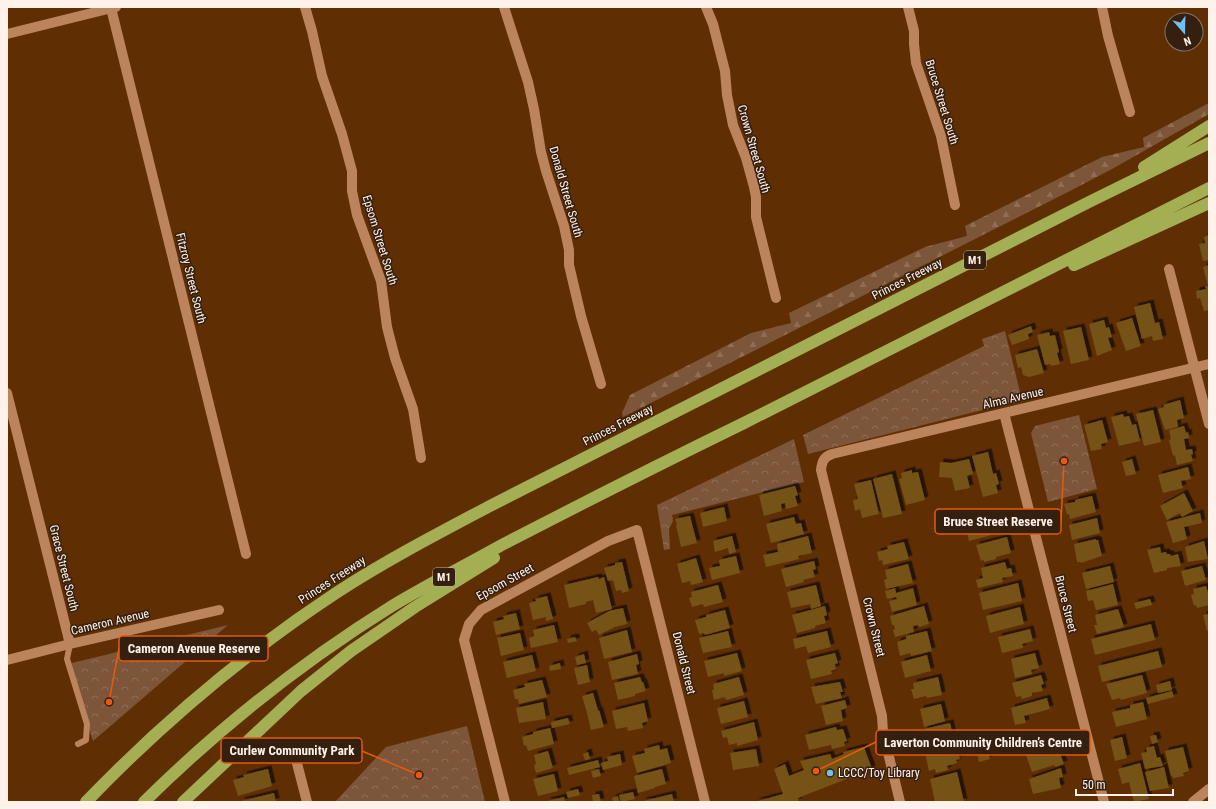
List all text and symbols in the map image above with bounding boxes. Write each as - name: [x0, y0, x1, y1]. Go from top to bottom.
- north arrow: [1164, 12, 1204, 52]
- text: N: [1182, 34, 1193, 48]
- street label: Bruce Street South: [922, 58, 962, 146]
- street label: Crown Street South: [735, 103, 773, 195]
- street label: Donald Street South: [546, 145, 586, 239]
- street label: Epsom Street South: [360, 193, 400, 287]
- street label: Fitzroy Street South: [173, 231, 209, 325]
- road number: M1: [964, 251, 986, 269]
- street label: Princes Freeway: [869, 255, 945, 303]
- street label: Alma Avenue: [981, 384, 1045, 412]
- street label: Princes Freeway: [580, 401, 656, 449]
- callout: Bruce Street Reserve: [935, 509, 1061, 534]
- text: Bruce Street Reserve: [943, 514, 1053, 529]
- street label: Grace Street South: [47, 523, 82, 613]
- street label: Princes Freeway: [296, 553, 368, 607]
- street label: Epsom Street: [474, 560, 536, 603]
- road number: M1: [433, 568, 455, 586]
- street label: Bruce Street: [1052, 574, 1080, 634]
- street label: Crown Street: [860, 596, 888, 659]
- street label: Cameron Avenue: [70, 606, 151, 638]
- street label: Donald Street: [669, 630, 699, 696]
- callout: Cameron Avenue Reserve: [119, 636, 268, 661]
- text: Cameron Avenue Reserve: [128, 641, 260, 656]
- callout: Laverton Community Children’s Centre: [876, 730, 1090, 755]
- text: Laverton Community Children’s Centre: [884, 735, 1082, 750]
- callout: Curlew Community Park: [221, 738, 362, 763]
- text: Curlew Community Park: [230, 743, 355, 758]
- place label: LCCC/Toy Library: [838, 766, 920, 780]
- marker: LCCC/Toy Library: [825, 768, 835, 778]
- scale bar: [1076, 771, 1173, 797]
- text: 50 m: [1082, 778, 1106, 792]

